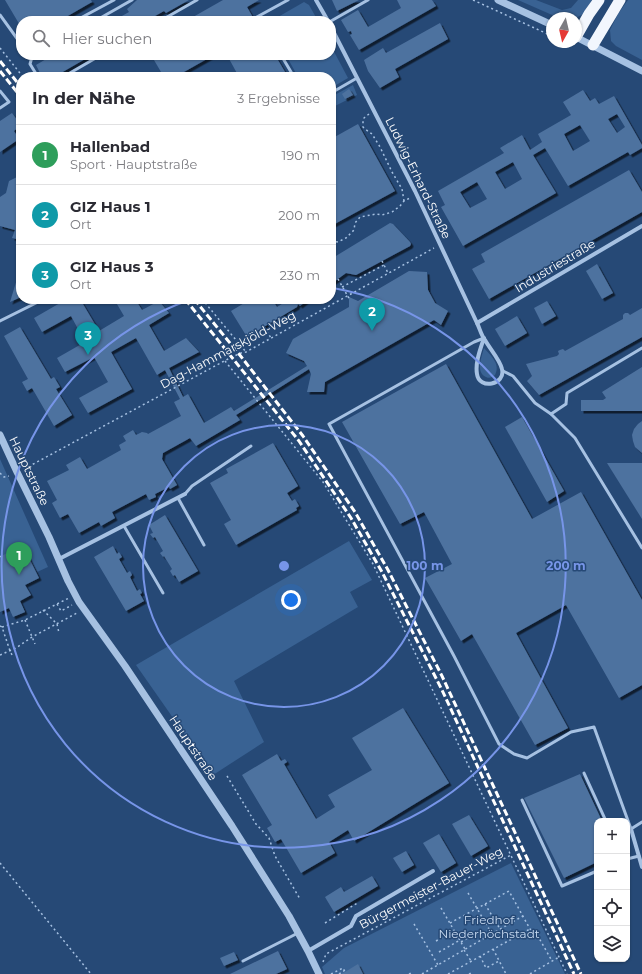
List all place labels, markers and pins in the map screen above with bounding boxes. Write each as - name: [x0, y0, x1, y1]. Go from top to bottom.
- pin: 2: [359, 298, 385, 331]
- pin: 3: [75, 322, 101, 355]
- pin: 1: [6, 542, 32, 575]
- centre of rings: [277, 559, 291, 573]

